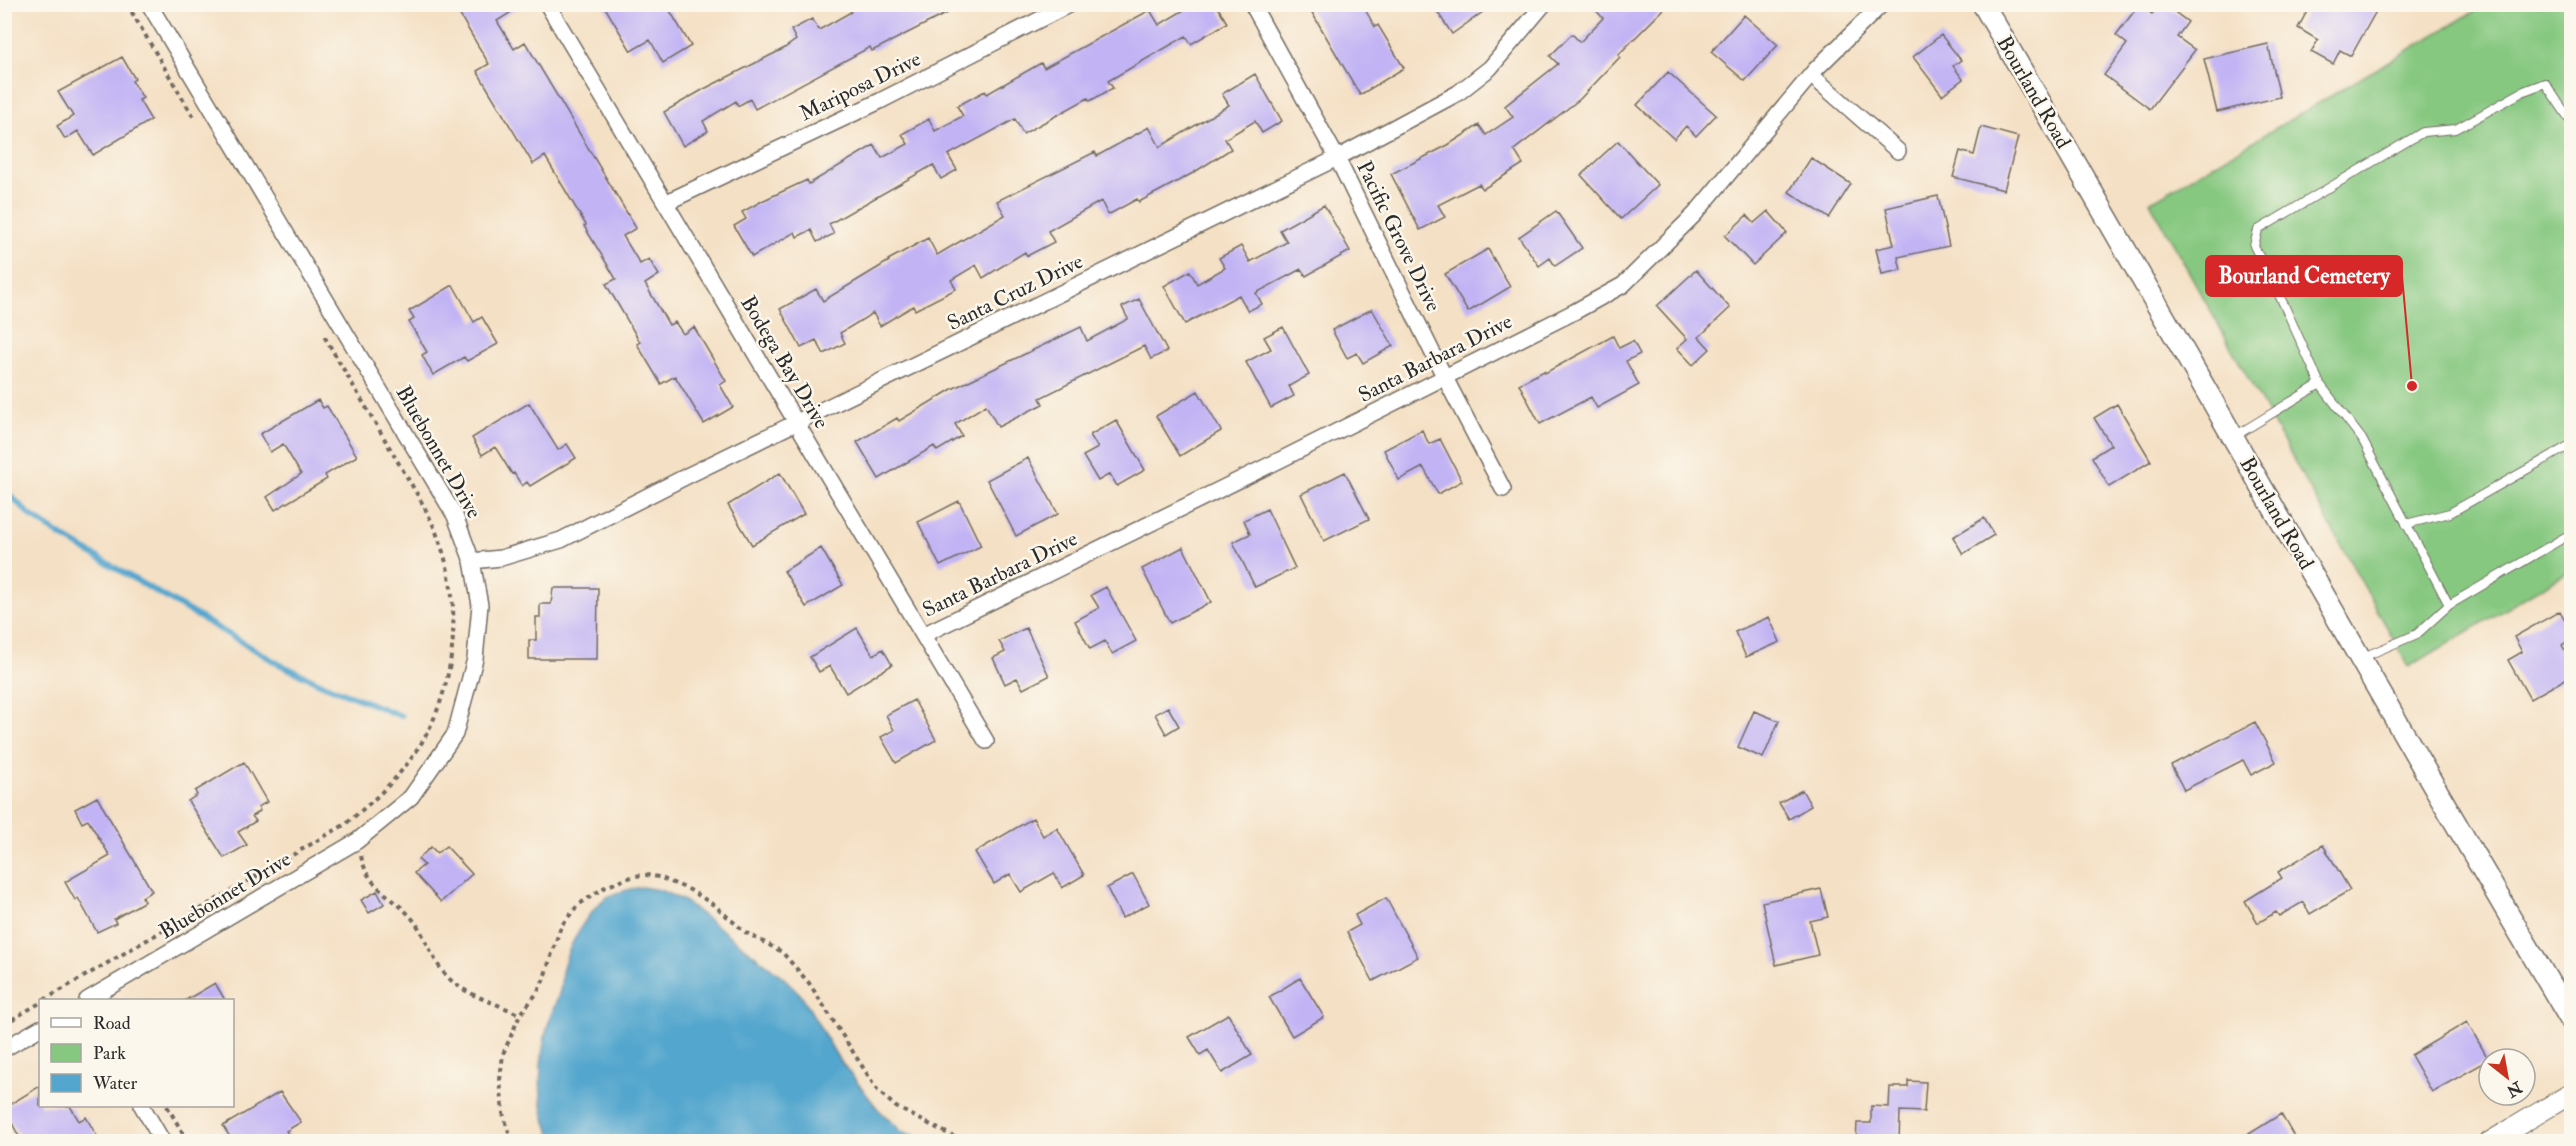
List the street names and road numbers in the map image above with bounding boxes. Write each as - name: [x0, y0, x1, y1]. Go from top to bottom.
- street label: Bourland Road: [1990, 31, 2077, 154]
- street label: Mariposa Drive: [795, 45, 925, 127]
- street label: Pacific Grove Drive: [1350, 156, 1447, 316]
- street label: Santa Cruz Drive: [943, 248, 1088, 337]
- street label: Bodega Bay Drive: [734, 291, 835, 434]
- street label: Santa Barbara Drive: [1354, 308, 1517, 409]
- street label: Bluebonnet Drive: [390, 381, 488, 524]
- street label: Bourland Road: [2233, 452, 2320, 575]
- street label: Santa Barbara Drive: [918, 525, 1082, 624]
- street label: Bluebonnet Drive: [155, 845, 296, 945]

